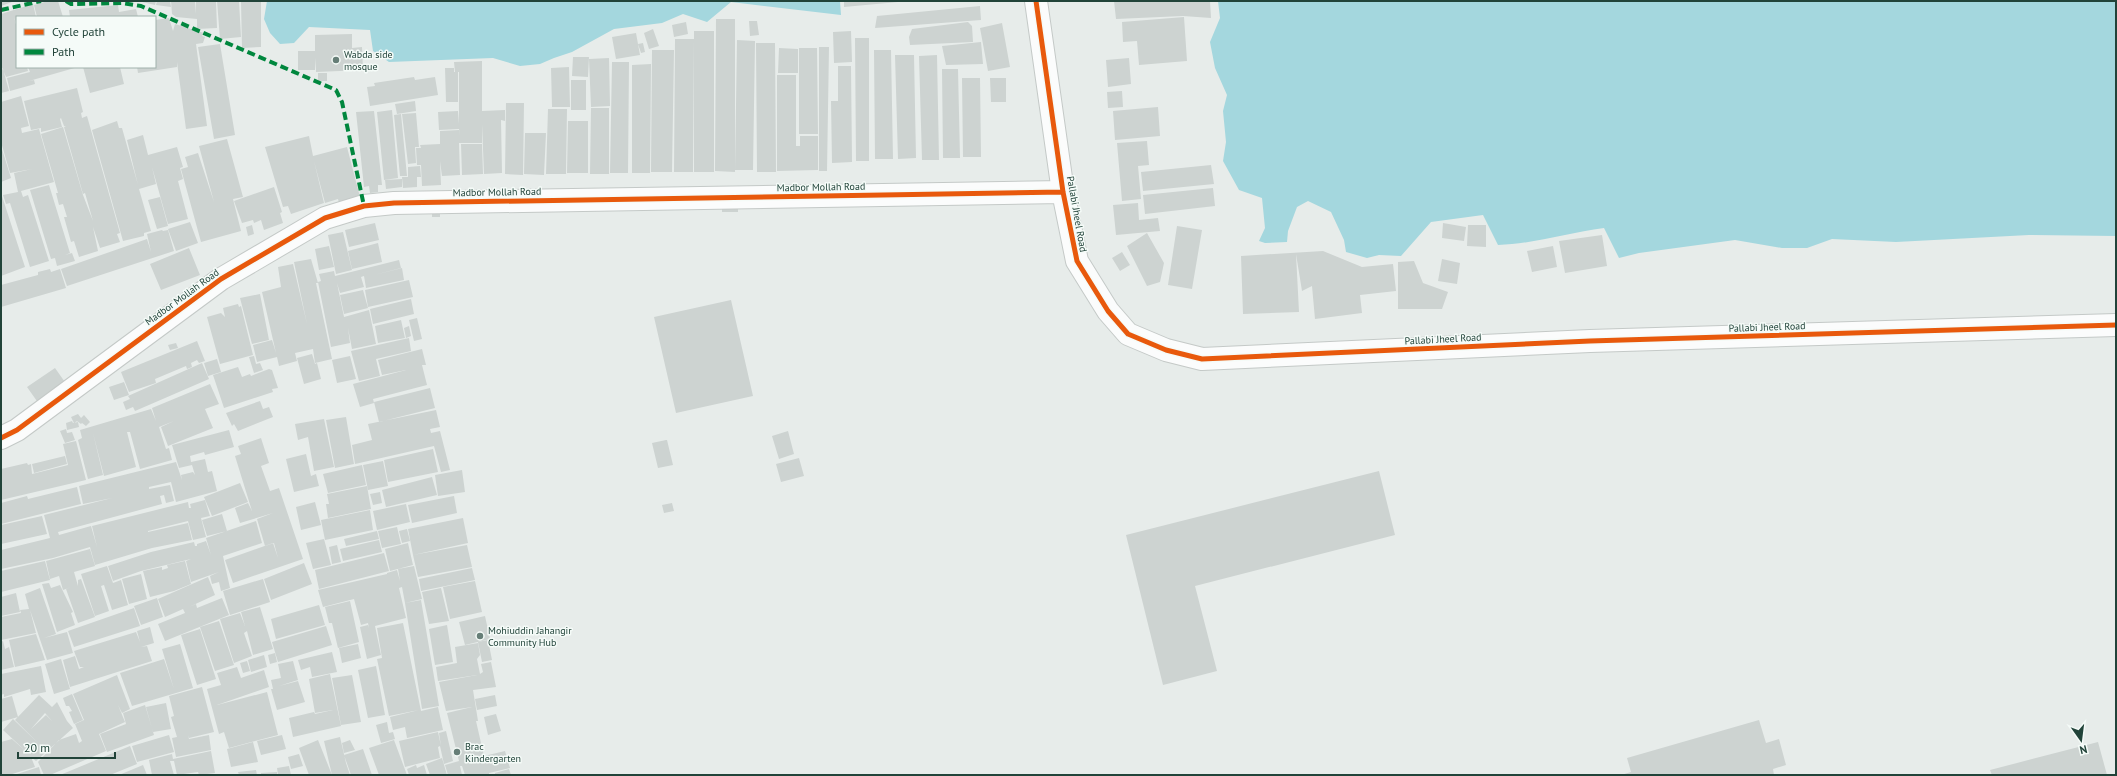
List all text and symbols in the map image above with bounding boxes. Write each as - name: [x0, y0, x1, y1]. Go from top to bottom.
- legend: [16, 16, 156, 68]
- text: Cycle path: [52, 24, 105, 39]
- text: Path: [52, 44, 75, 59]
- place label: Wabda side mosque: [344, 48, 393, 73]
- marker: Wabda side mosque: [331, 55, 341, 65]
- street label: Pallabi Jheel Road: [1064, 175, 1090, 253]
- street label: Madbor Mollah Road: [777, 180, 865, 194]
- street label: Madbor Mollah Road: [453, 185, 541, 199]
- street label: Madbor Mollah Road: [142, 266, 222, 328]
- street label: Pallabi Jheel Road: [1728, 319, 1806, 335]
- street label: Pallabi Jheel Road: [1404, 330, 1482, 348]
- place label: Mohiuddin Jahangir Community Hub: [488, 624, 572, 649]
- marker: Mohiuddin Jahangir Community Hub: [475, 631, 485, 641]
- north arrow: [2061, 720, 2101, 760]
- scale bar: [18, 734, 115, 760]
- text: 20 m: [24, 740, 50, 755]
- place label: Brac Kindergarten: [465, 740, 521, 765]
- text: N: [2078, 742, 2089, 757]
- marker: Brac Kindergarten: [452, 747, 462, 757]

